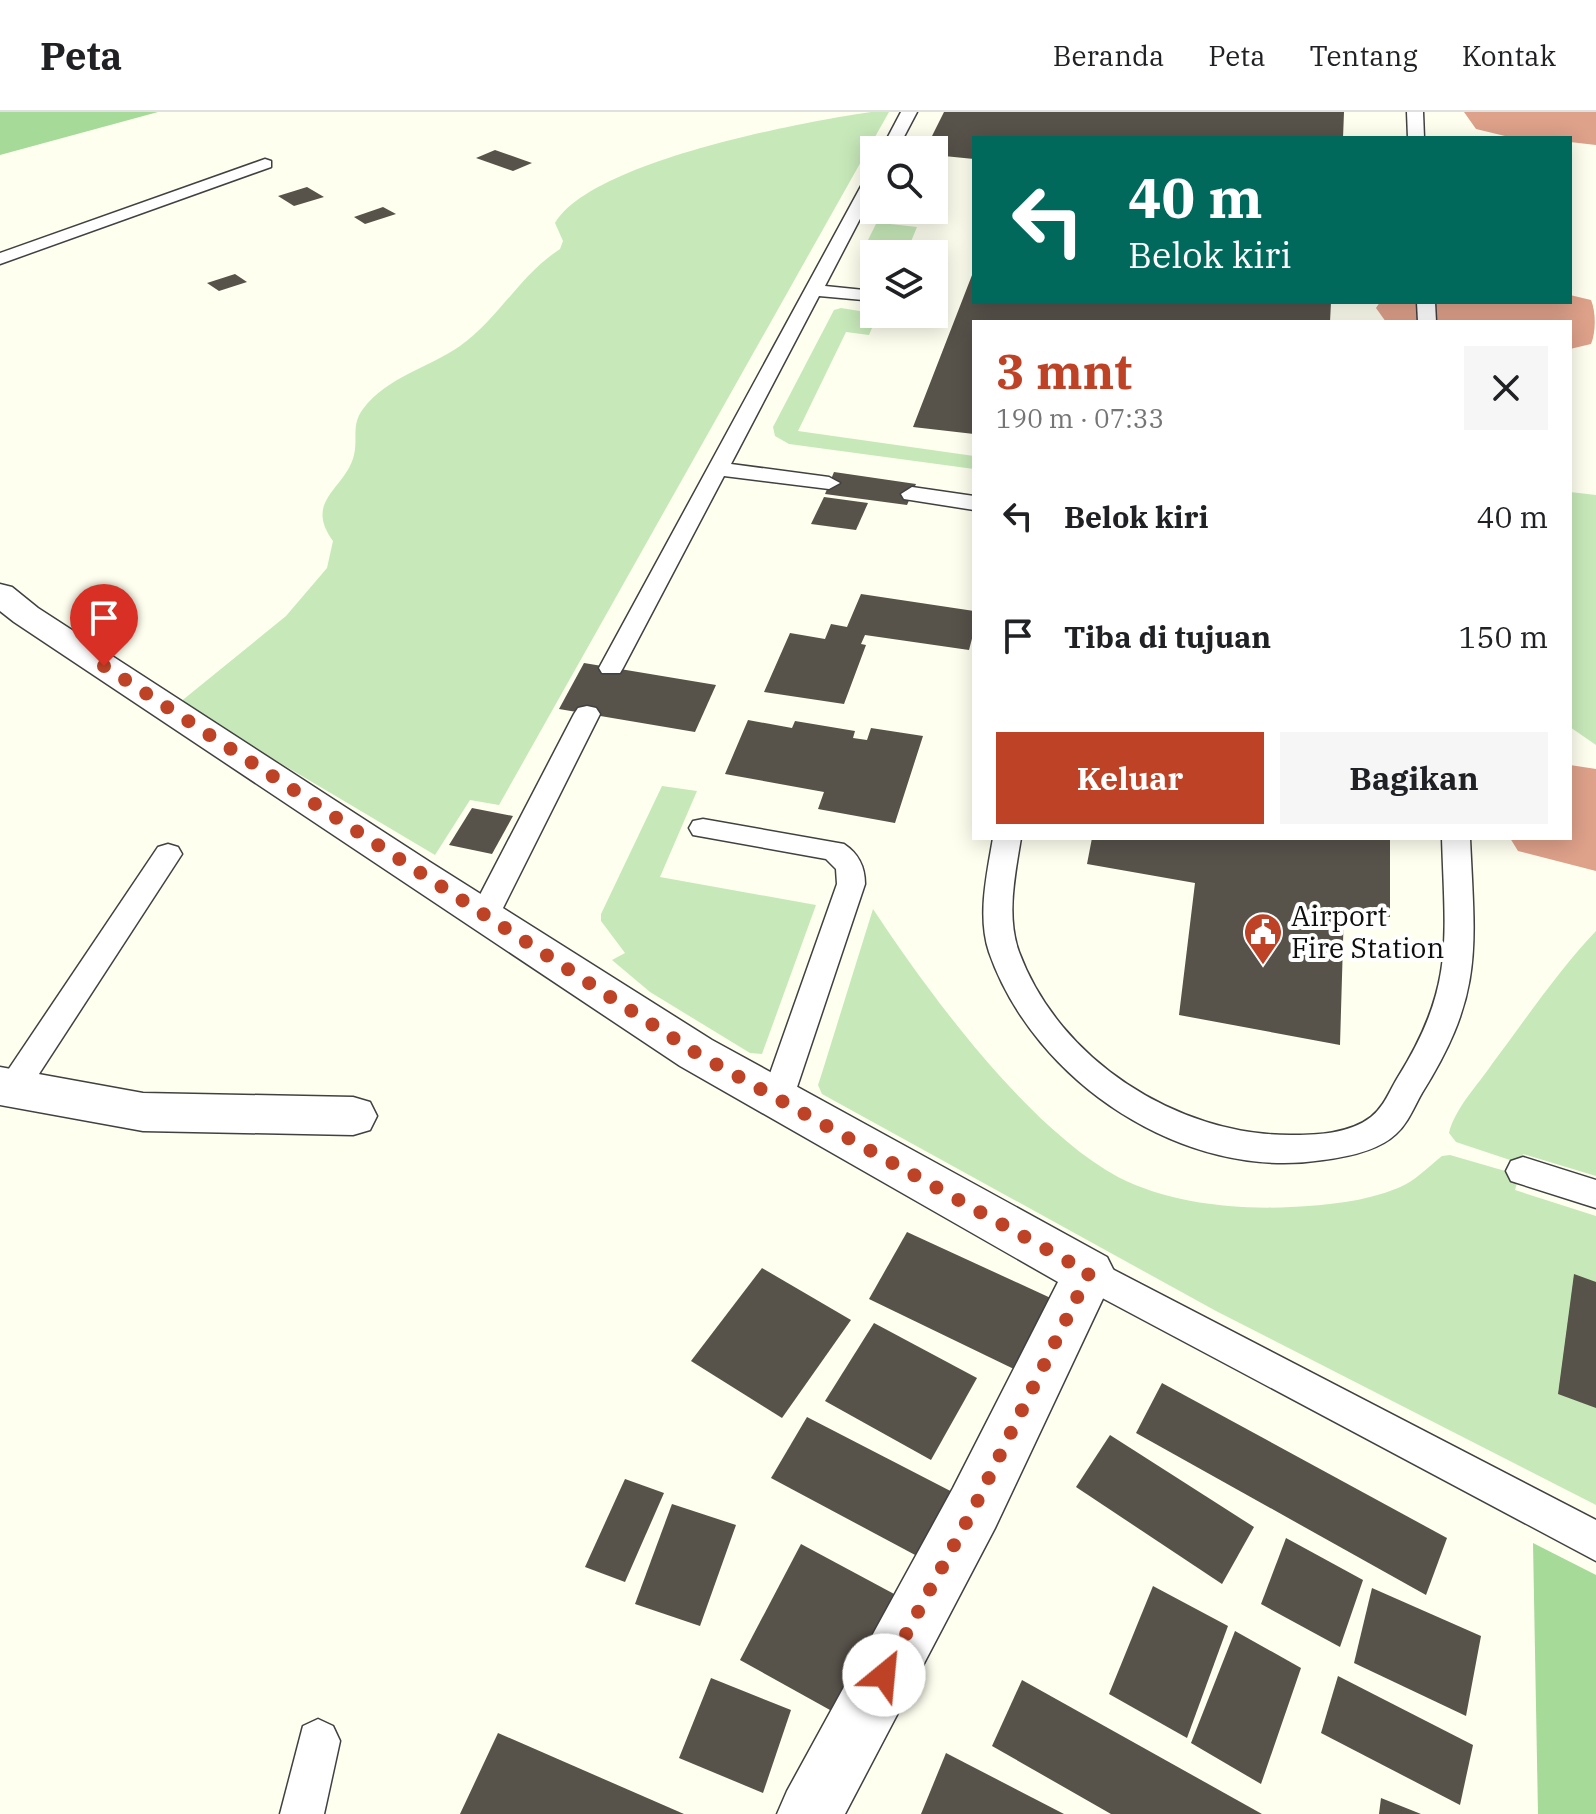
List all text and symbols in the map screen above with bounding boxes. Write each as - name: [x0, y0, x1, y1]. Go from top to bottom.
- text: Peta: [40, 31, 122, 80]
- text: Beranda: [1053, 37, 1164, 74]
- text: Peta: [1208, 37, 1265, 74]
- text: Tentang: [1309, 37, 1418, 74]
- text: Kontak: [1462, 37, 1556, 74]
- map controls: [860, 136, 948, 328]
- button: search: [860, 136, 948, 224]
- text: 40 m: [1128, 161, 1263, 233]
- icon: left: [996, 168, 1100, 272]
- text: Belok kiri: [1128, 231, 1292, 278]
- button: layers: [860, 240, 948, 328]
- text: 3 mnt: [996, 340, 1132, 402]
- button: close: [1464, 346, 1548, 430]
- text: 190 m · 07:33: [996, 401, 1164, 435]
- icon: left: [996, 494, 1040, 538]
- text: Belok kiri: [1064, 497, 1209, 536]
- text: 40 m: [1476, 497, 1548, 536]
- pin: [70, 584, 138, 666]
- icon: arrive: [82, 596, 126, 640]
- icon: arrive: [996, 614, 1040, 658]
- text: Tiba di tujuan: [1064, 617, 1271, 656]
- text: 150 m: [1458, 617, 1548, 656]
- button: Keluar: [996, 732, 1264, 824]
- button: Bagikan: [1280, 732, 1548, 824]
- place label: Airport Fire Station: [1291, 897, 1444, 966]
- public building icon: Airport Fire Station: [1242, 911, 1284, 966]
- position arrow: [842, 1633, 926, 1717]

